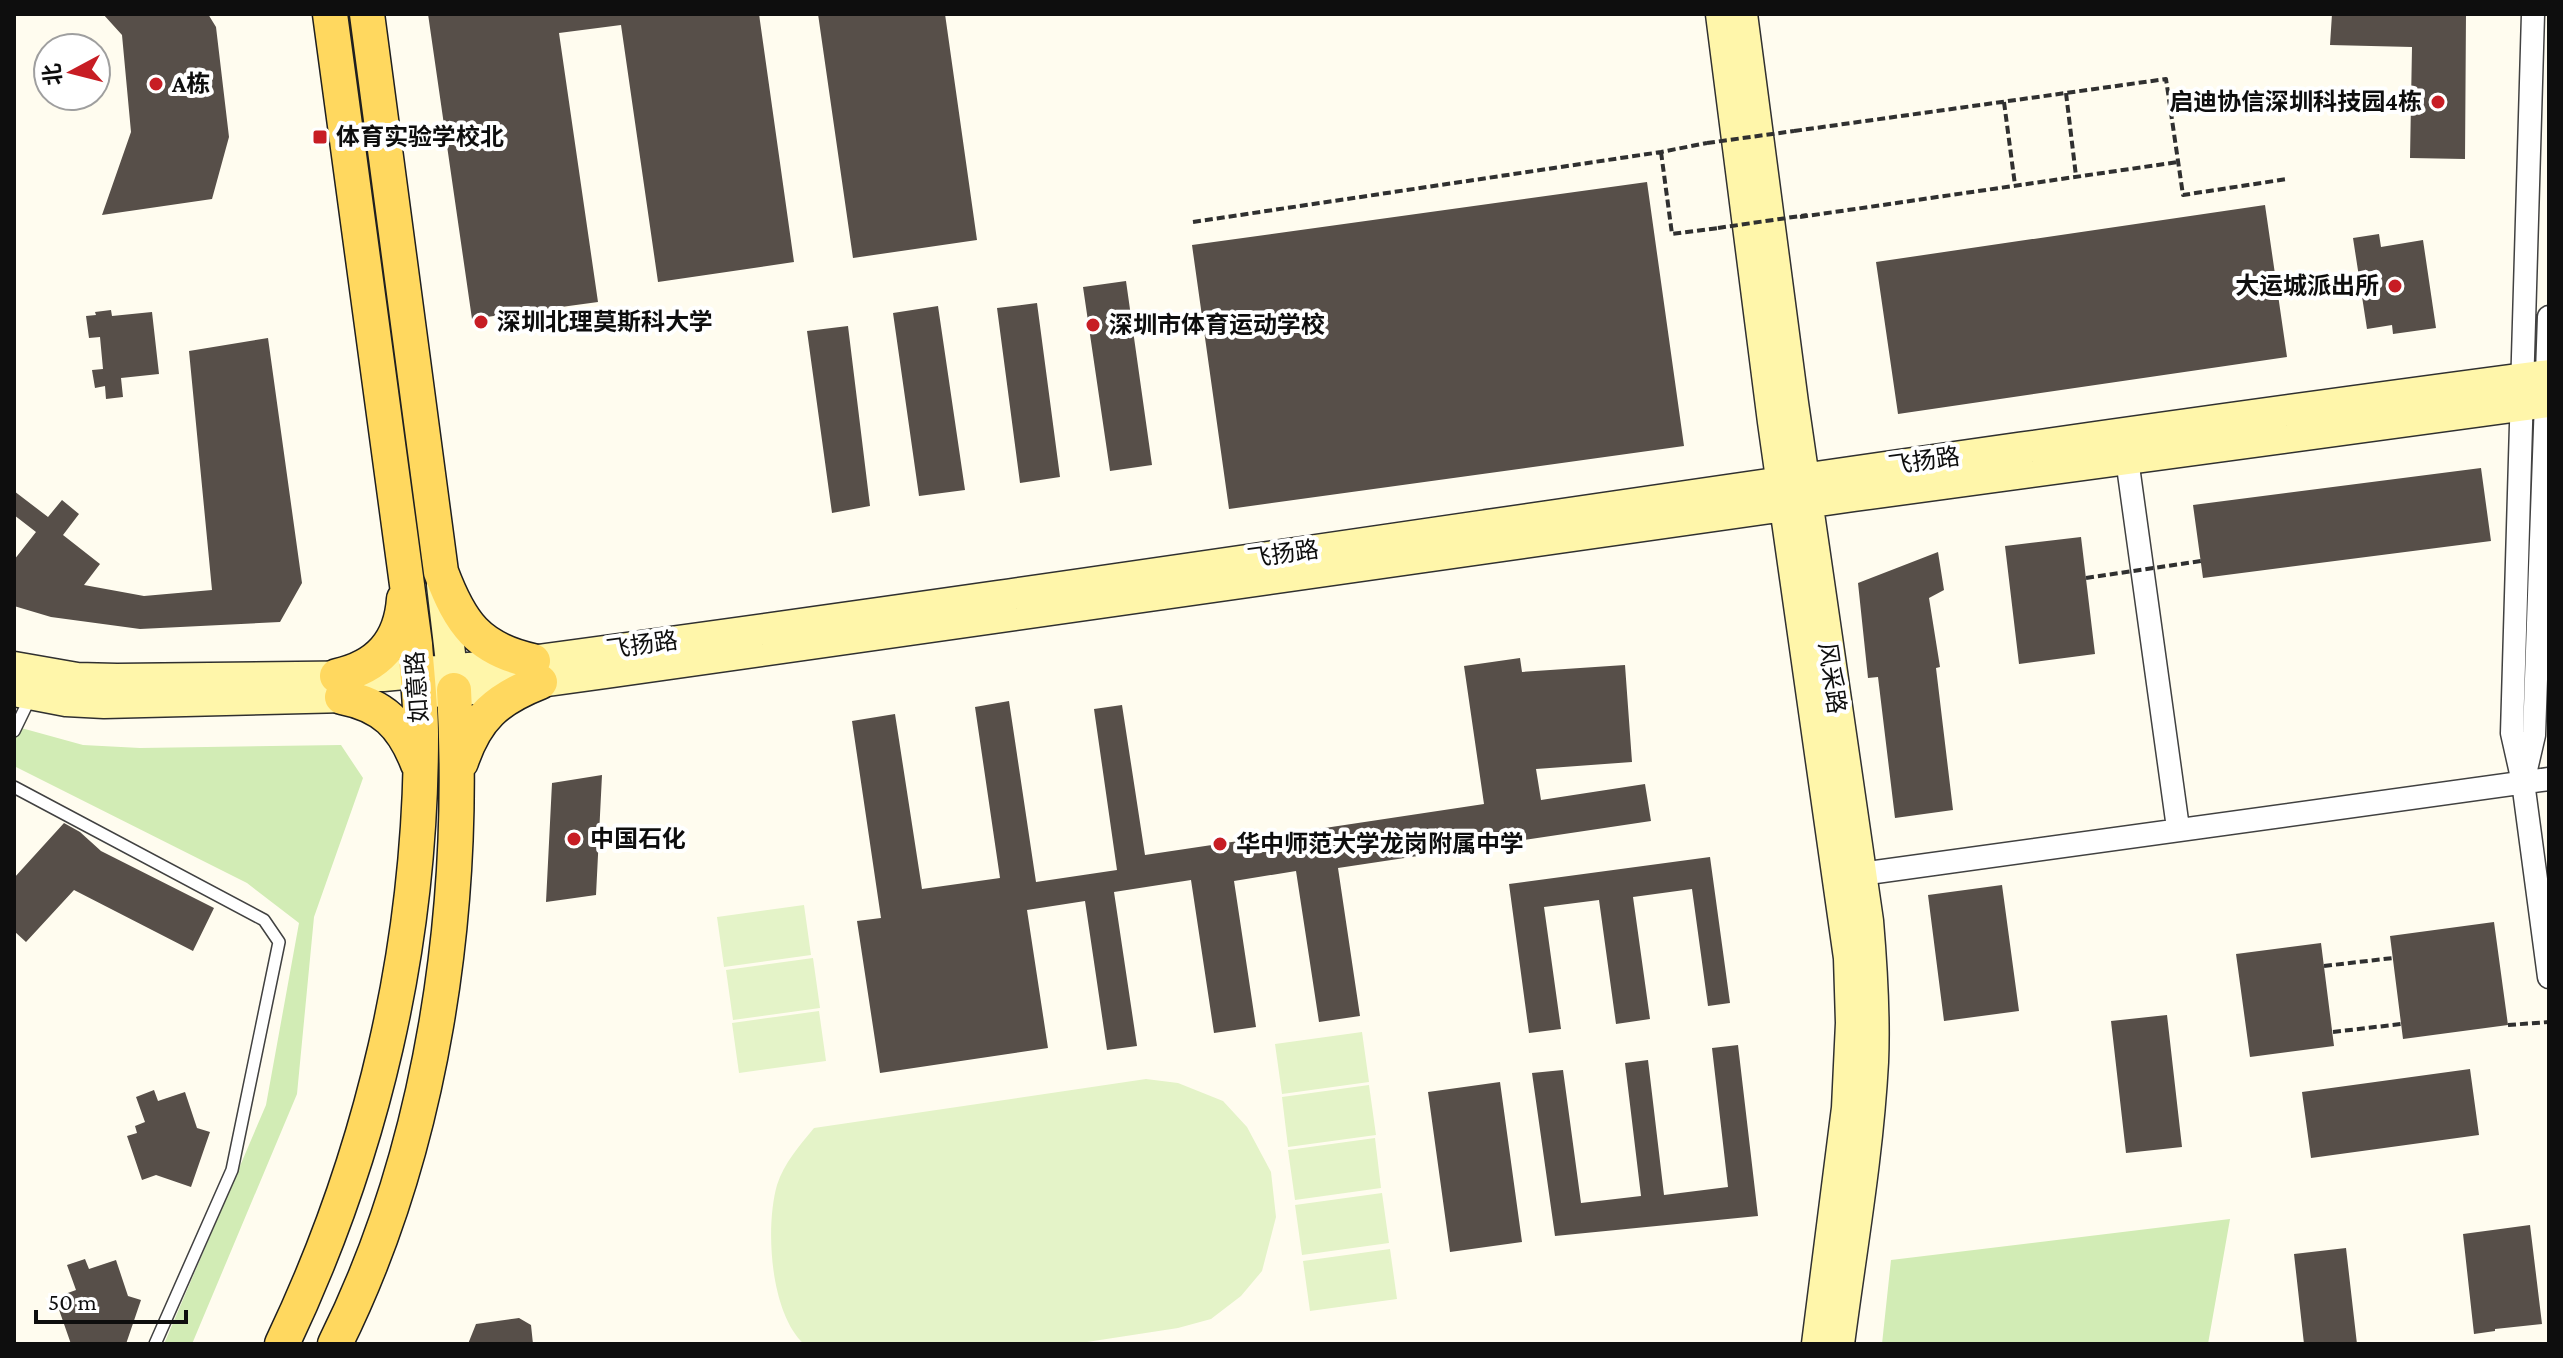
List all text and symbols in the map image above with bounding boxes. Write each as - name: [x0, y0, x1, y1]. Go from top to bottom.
- north arrow: [32, 32, 112, 112]
- text: 北: [39, 62, 66, 87]
- place label: A栋: [171, 70, 210, 97]
- marker: A栋: [147, 75, 165, 93]
- place label: 启迪协信深圳科技园4栋: [2169, 88, 2422, 115]
- marker: 启迪协信深圳科技园4栋: [2429, 93, 2447, 111]
- place label: 体育实验学校北: [336, 123, 504, 150]
- marker: 体育实验学校北: [311, 128, 329, 146]
- place label: 大运城派出所: [2235, 272, 2379, 299]
- marker: 大运城派出所: [2386, 277, 2404, 295]
- place label: 深圳北理莫斯科大学: [497, 308, 713, 335]
- place label: 深圳市体育运动学校: [1109, 311, 1325, 338]
- marker: 深圳北理莫斯科大学: [472, 313, 490, 331]
- marker: 深圳市体育运动学校: [1084, 316, 1102, 334]
- street label: 飞扬路: [1886, 442, 1961, 479]
- street label: 飞扬路: [1245, 535, 1320, 572]
- street label: 飞扬路: [604, 626, 679, 663]
- street label: 风采路: [1814, 640, 1851, 715]
- street label: 如意路: [401, 650, 432, 724]
- place label: 中国石化: [590, 825, 686, 852]
- marker: 中国石化: [565, 830, 583, 848]
- place label: 华中师范大学龙岗附属中学: [1236, 830, 1524, 857]
- marker: 华中师范大学龙岗附属中学: [1211, 835, 1229, 853]
- scale bar: [36, 1274, 186, 1324]
- text: 50 m: [48, 1288, 97, 1315]

